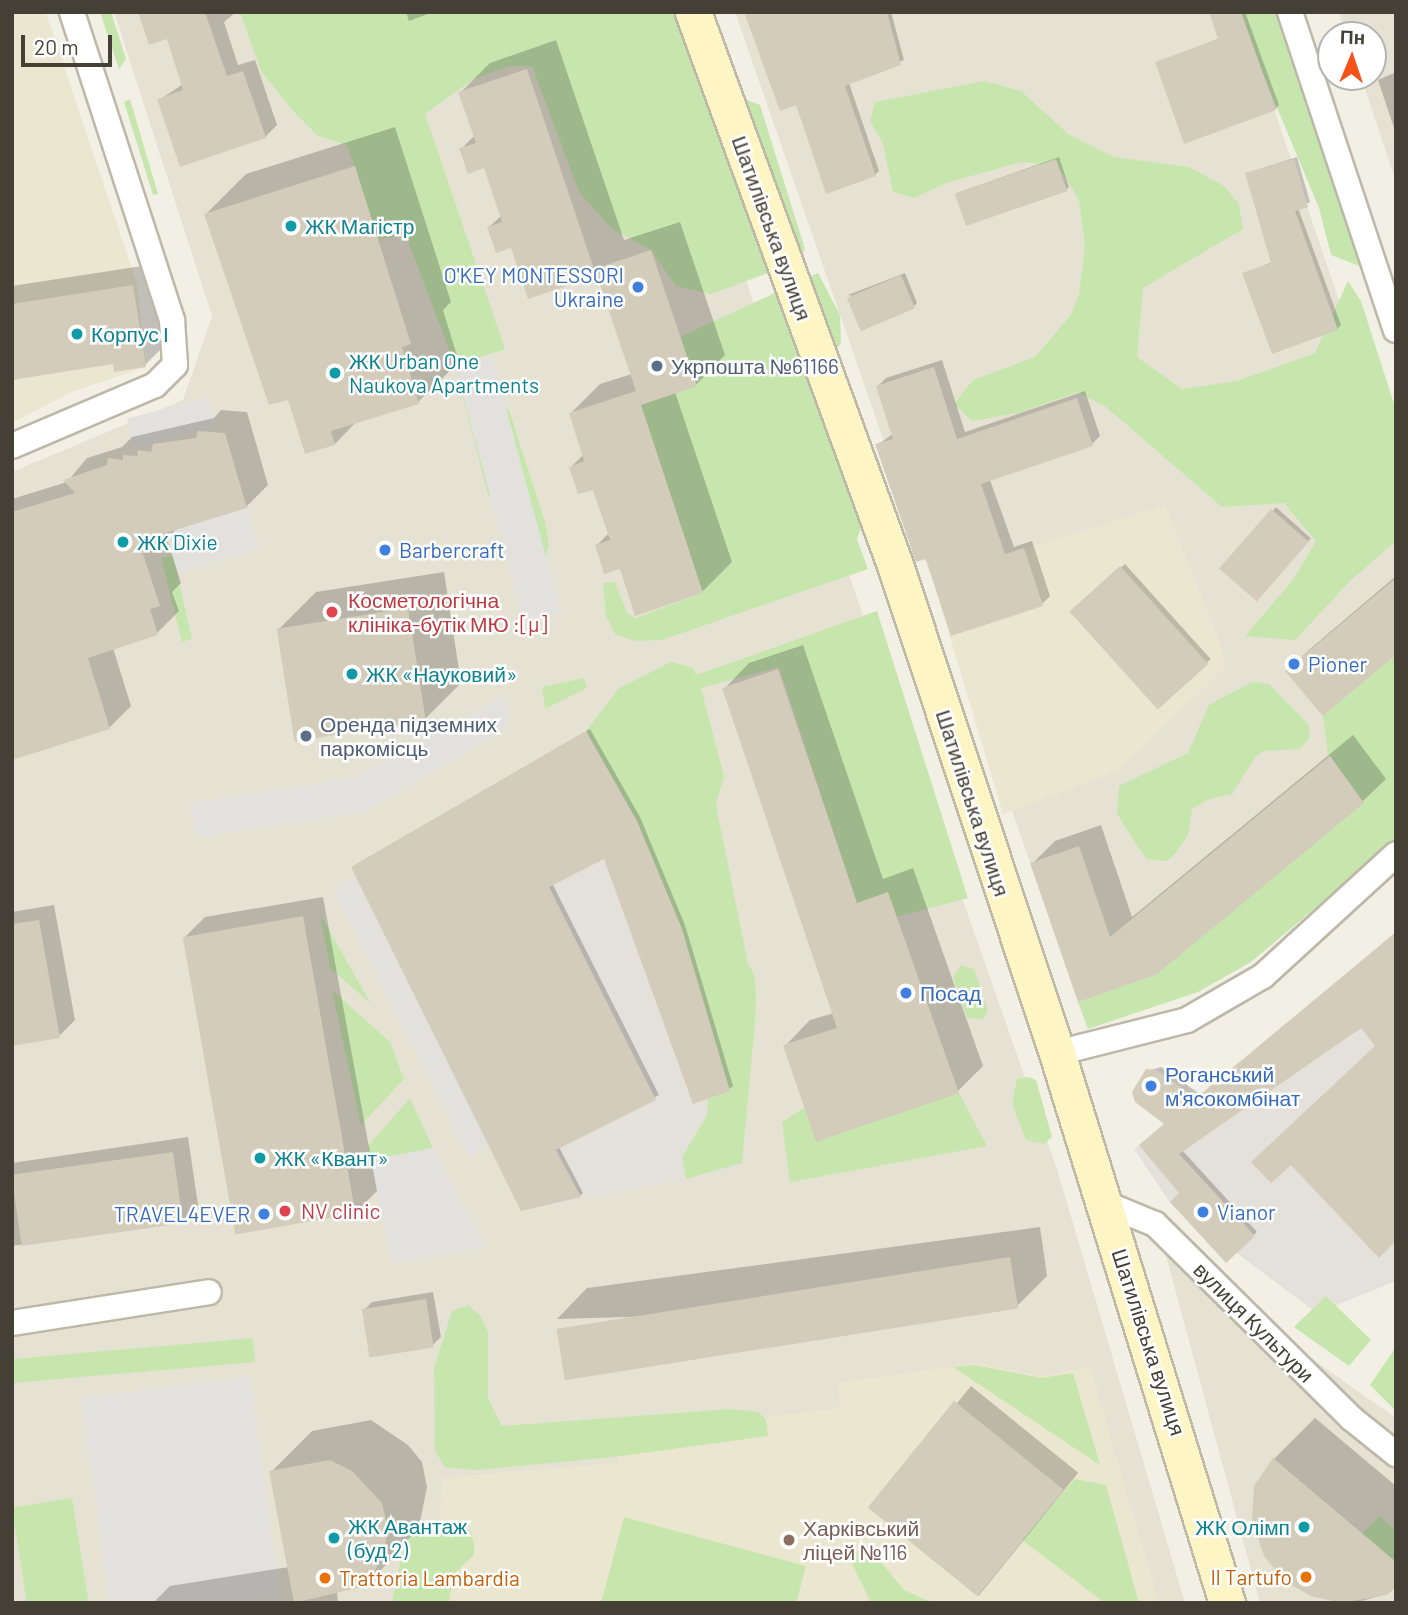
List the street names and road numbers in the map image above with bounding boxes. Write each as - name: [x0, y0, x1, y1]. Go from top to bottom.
- street label: Шатилівська вулиця: [727, 132, 817, 324]
- street label: Шатилівська вулиця: [931, 707, 1015, 899]
- street label: Шатилівська вулиця: [1107, 1246, 1191, 1438]
- street label: вулиця Культури: [1189, 1257, 1319, 1387]

